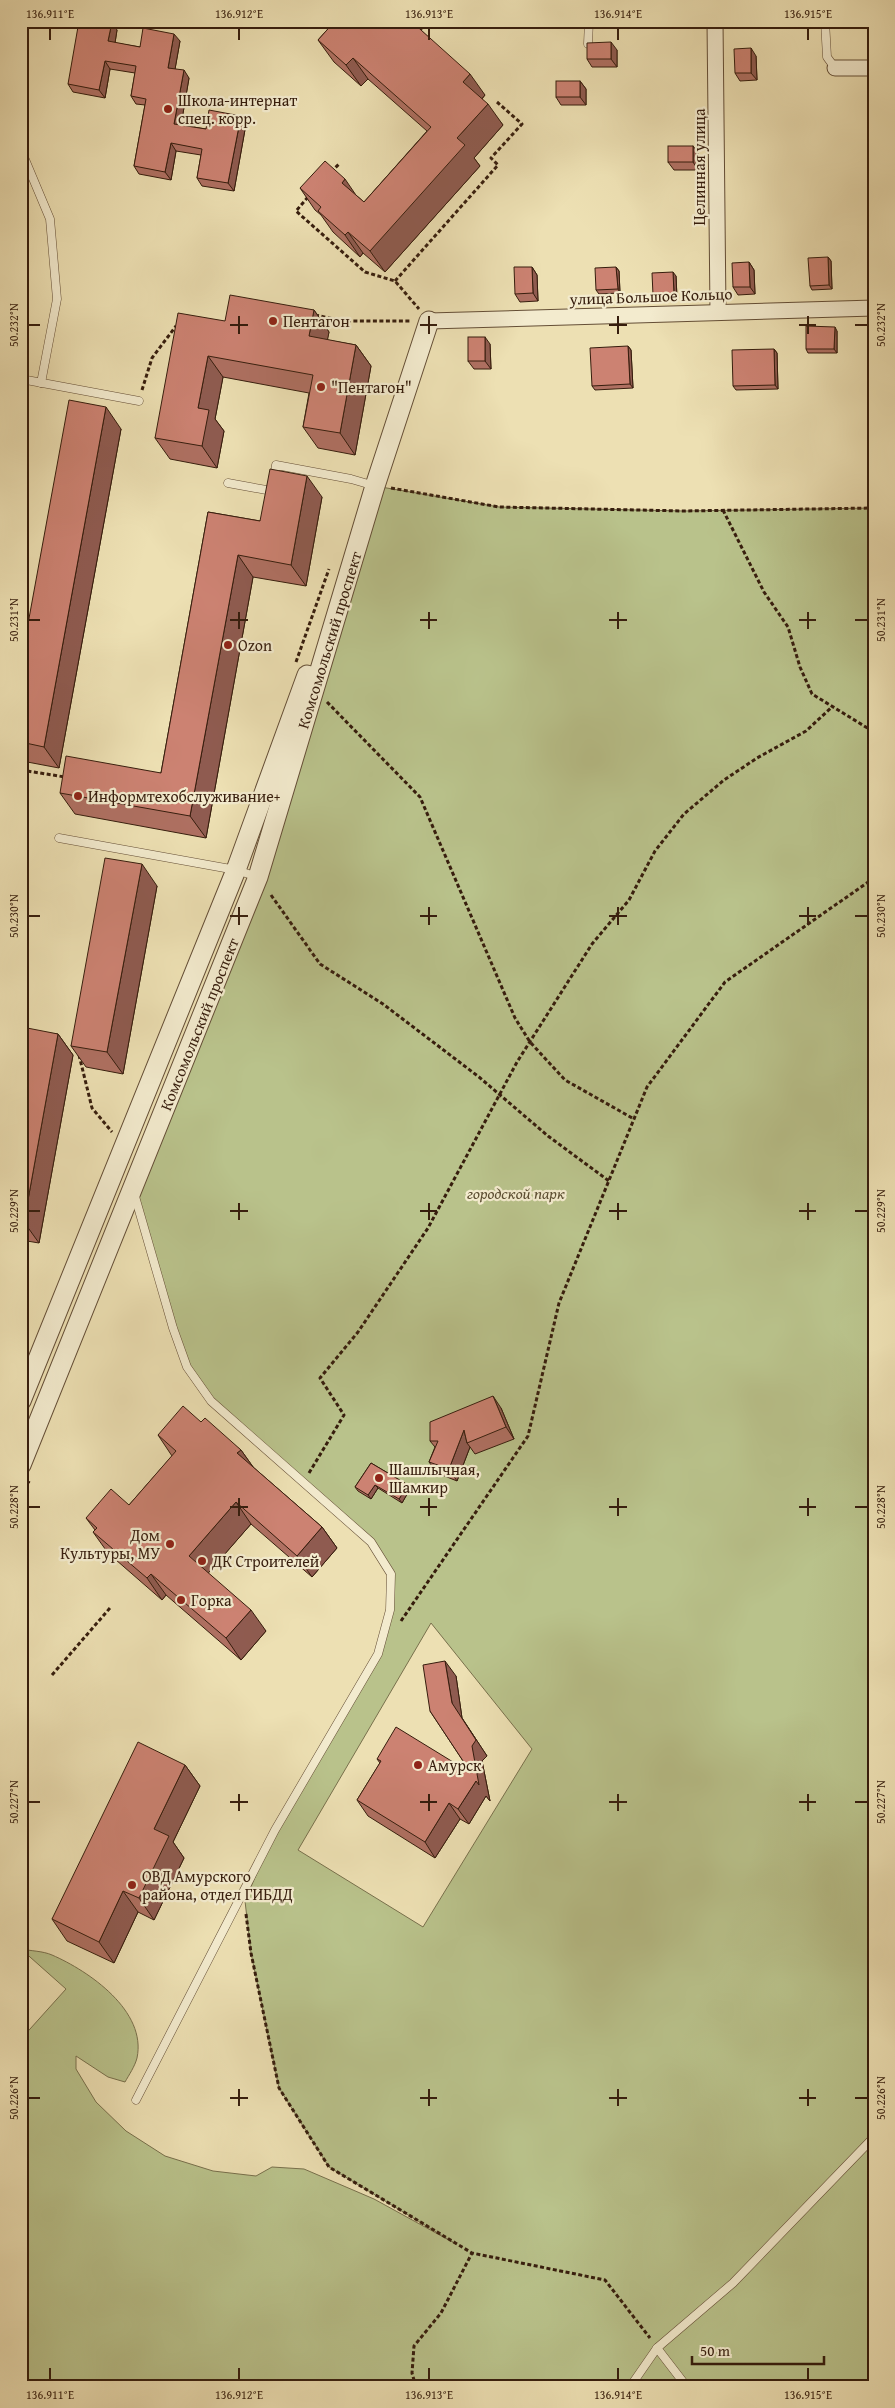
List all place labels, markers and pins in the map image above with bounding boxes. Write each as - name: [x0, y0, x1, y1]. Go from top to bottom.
- place label: Школа-интернат спец. корр.: [178, 88, 297, 130]
- marker: Школа-интернат спец. корр.: [162, 103, 174, 115]
- place label: Пентагон: [283, 309, 350, 333]
- marker: Пентагон: [267, 315, 279, 327]
- place label: "Пентагон": [331, 375, 412, 399]
- marker: "Пентагон": [315, 381, 327, 393]
- place label: Ozon: [238, 633, 272, 657]
- marker: Ozon: [222, 639, 234, 651]
- place label: Информтехобслуживание+: [88, 784, 281, 808]
- marker: Информтехобслуживание+: [72, 790, 84, 802]
- place label: Шашлычная, Шамкир: [389, 1457, 480, 1499]
- marker: Шашлычная, Шамкир: [373, 1472, 385, 1484]
- place label: Дом Культуры, МУ: [60, 1523, 160, 1565]
- marker: Дом Культуры, МУ: [164, 1538, 176, 1550]
- place label: ДК Строителей: [211, 1549, 320, 1573]
- marker: ДК Строителей: [196, 1555, 208, 1567]
- place label: Горка: [191, 1588, 232, 1612]
- marker: Горка: [175, 1594, 187, 1606]
- place label: Амурск: [428, 1753, 482, 1777]
- marker: Амурск: [412, 1759, 424, 1771]
- place label: ОВД Амурского района, отдел ГИБДД: [142, 1864, 293, 1906]
- marker: ОВД Амурского района, отдел ГИБДД: [126, 1879, 138, 1891]

